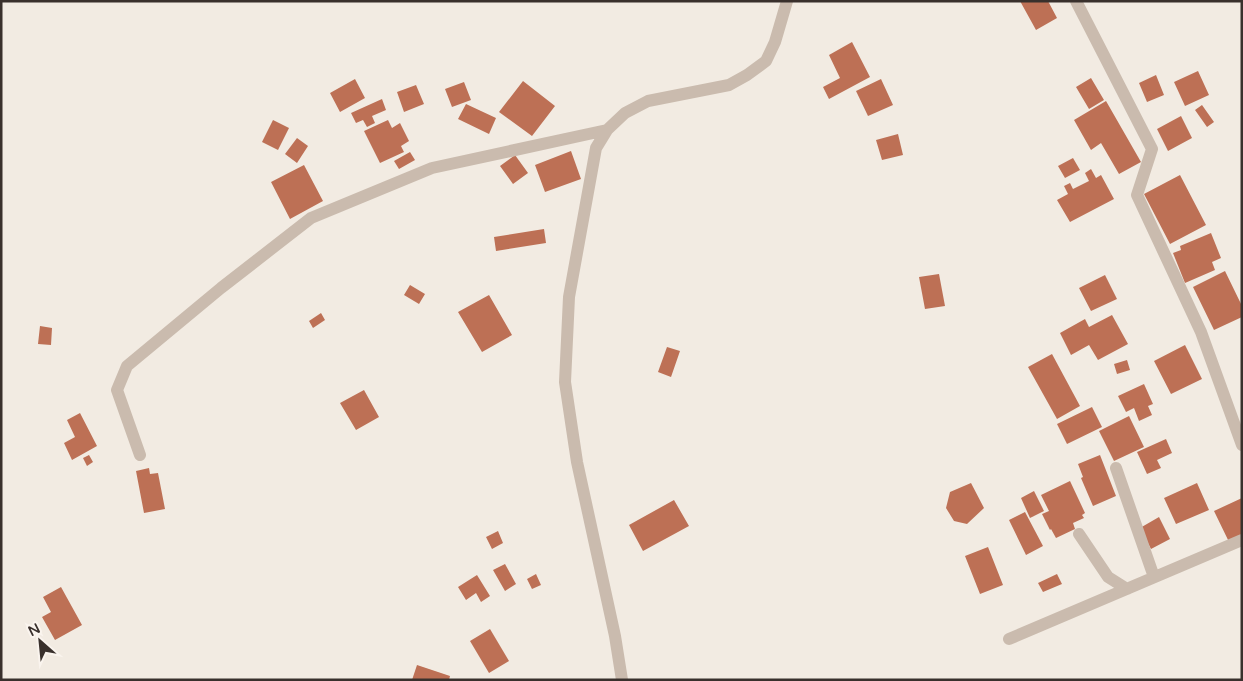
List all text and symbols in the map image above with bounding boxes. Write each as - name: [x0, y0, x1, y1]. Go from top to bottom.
- north arrow: [15, 616, 65, 666]
- text: N: [25, 620, 43, 640]

